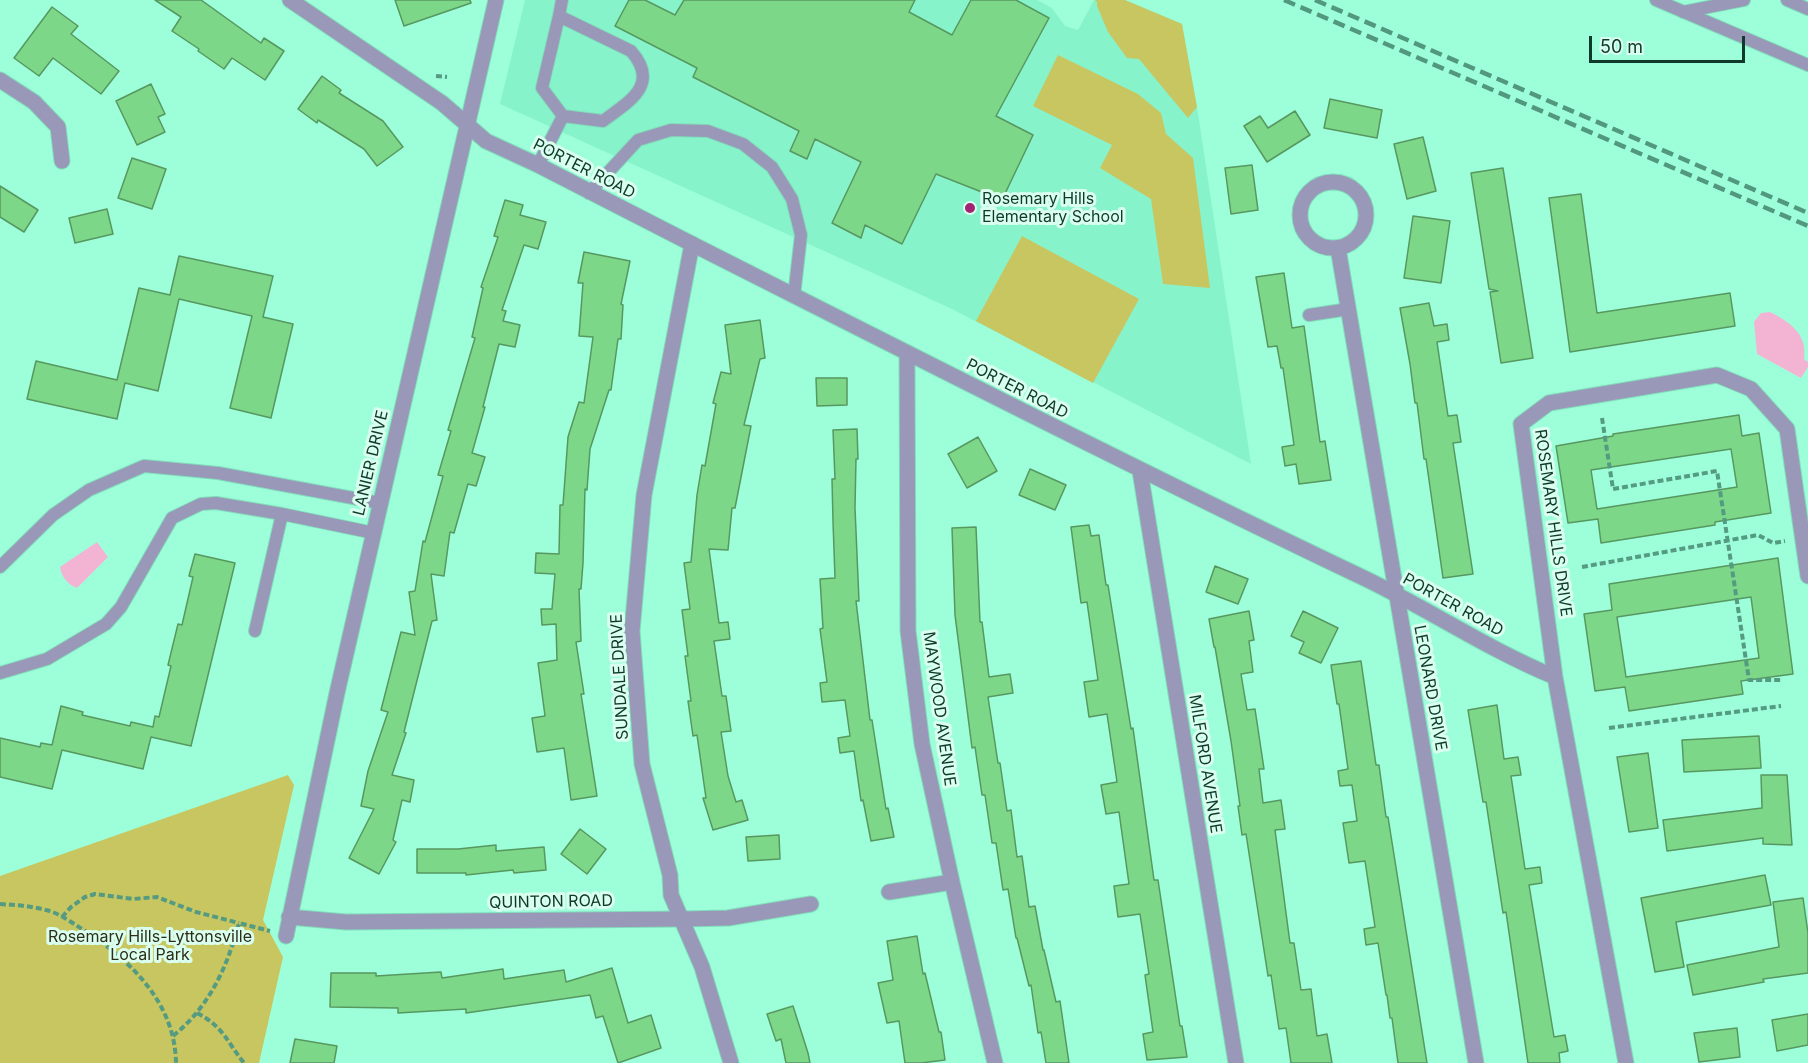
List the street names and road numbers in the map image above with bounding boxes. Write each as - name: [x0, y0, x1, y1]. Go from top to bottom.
- street label: PORTER ROAD: [530, 135, 638, 203]
- street label: PORTER ROAD: [963, 355, 1071, 423]
- street label: LANIER DRIVE: [350, 408, 392, 518]
- street label: ROSEMARY HILLS DRIVE: [1530, 428, 1576, 618]
- street label: PORTER ROAD: [1399, 569, 1507, 641]
- street label: SUNDALE DRIVE: [607, 613, 633, 741]
- street label: LEONARD DRIVE: [1410, 624, 1450, 752]
- street label: MAYWOOD AVENUE: [919, 631, 959, 787]
- street label: MILFORD AVENUE: [1185, 693, 1225, 835]
- street label: QUINTON ROAD: [489, 891, 613, 913]

